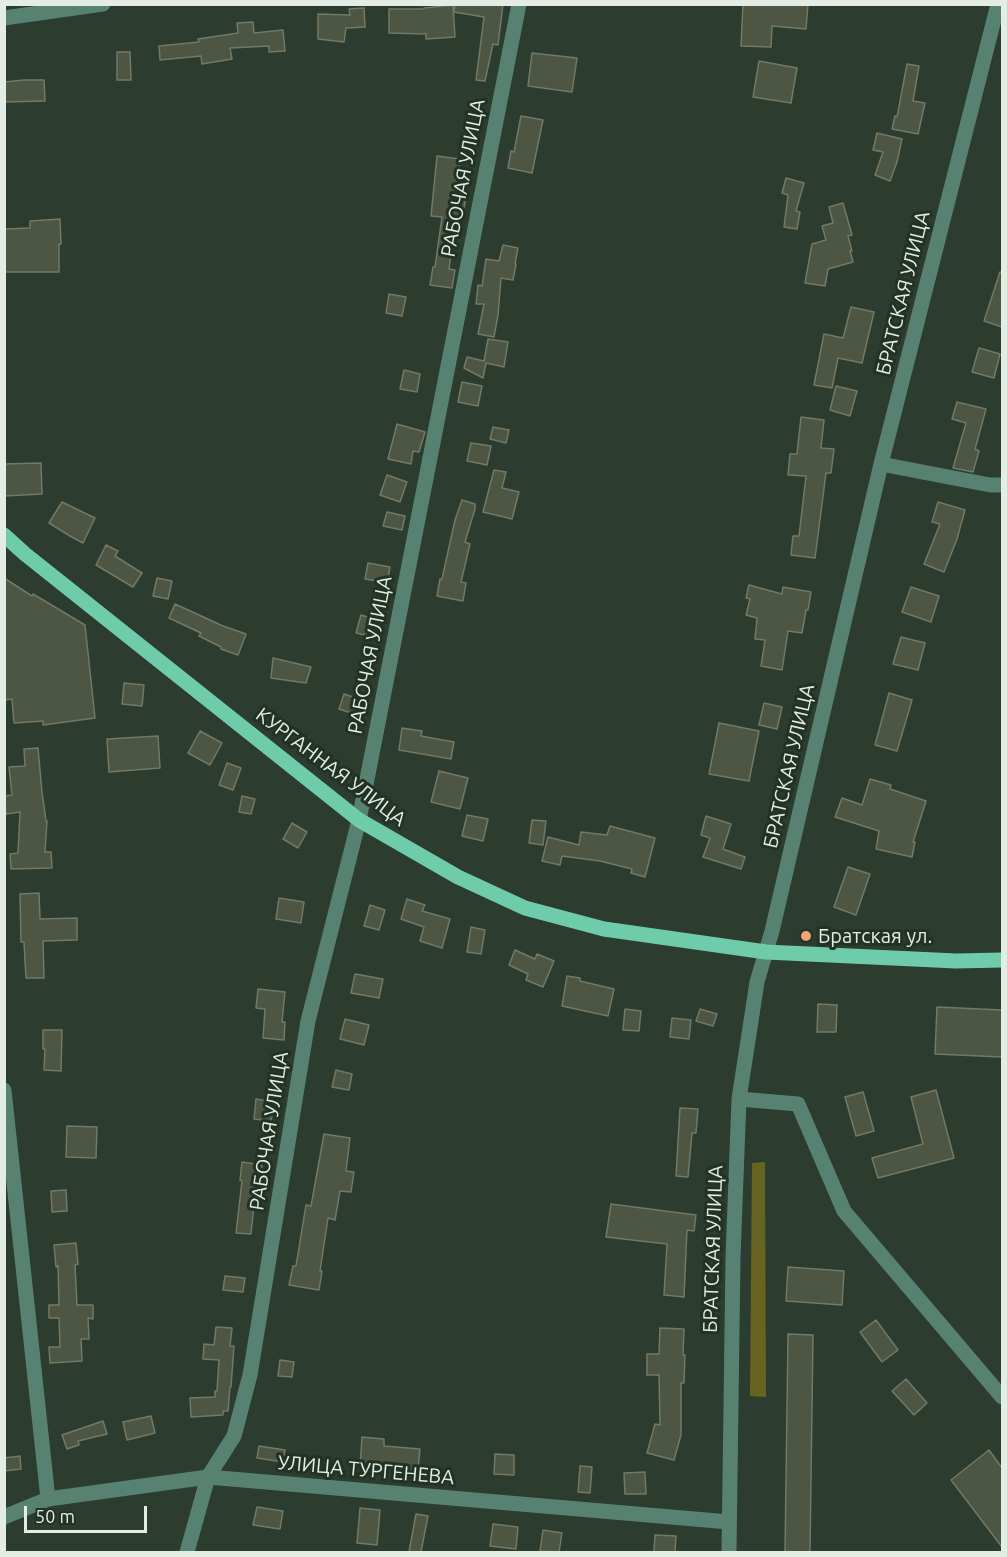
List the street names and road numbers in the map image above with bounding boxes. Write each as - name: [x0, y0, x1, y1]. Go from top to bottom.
- street label: РАБОЧАЯ УЛИЦА: [436, 97, 490, 259]
- street label: БРАТСКАЯ УЛИЦА: [871, 209, 935, 377]
- street label: РАБОЧАЯ УЛИЦА: [343, 574, 397, 736]
- street label: БРАТСКАЯ УЛИЦА: [758, 682, 820, 850]
- street label: КУРГАННАЯ УЛИЦА: [251, 703, 411, 831]
- street label: РАБОЧАЯ УЛИЦА: [245, 1050, 293, 1212]
- street label: БРАТСКАЯ УЛИЦА: [698, 1165, 728, 1333]
- street label: УЛИЦА ТУРГЕНЕВА: [277, 1450, 455, 1490]

